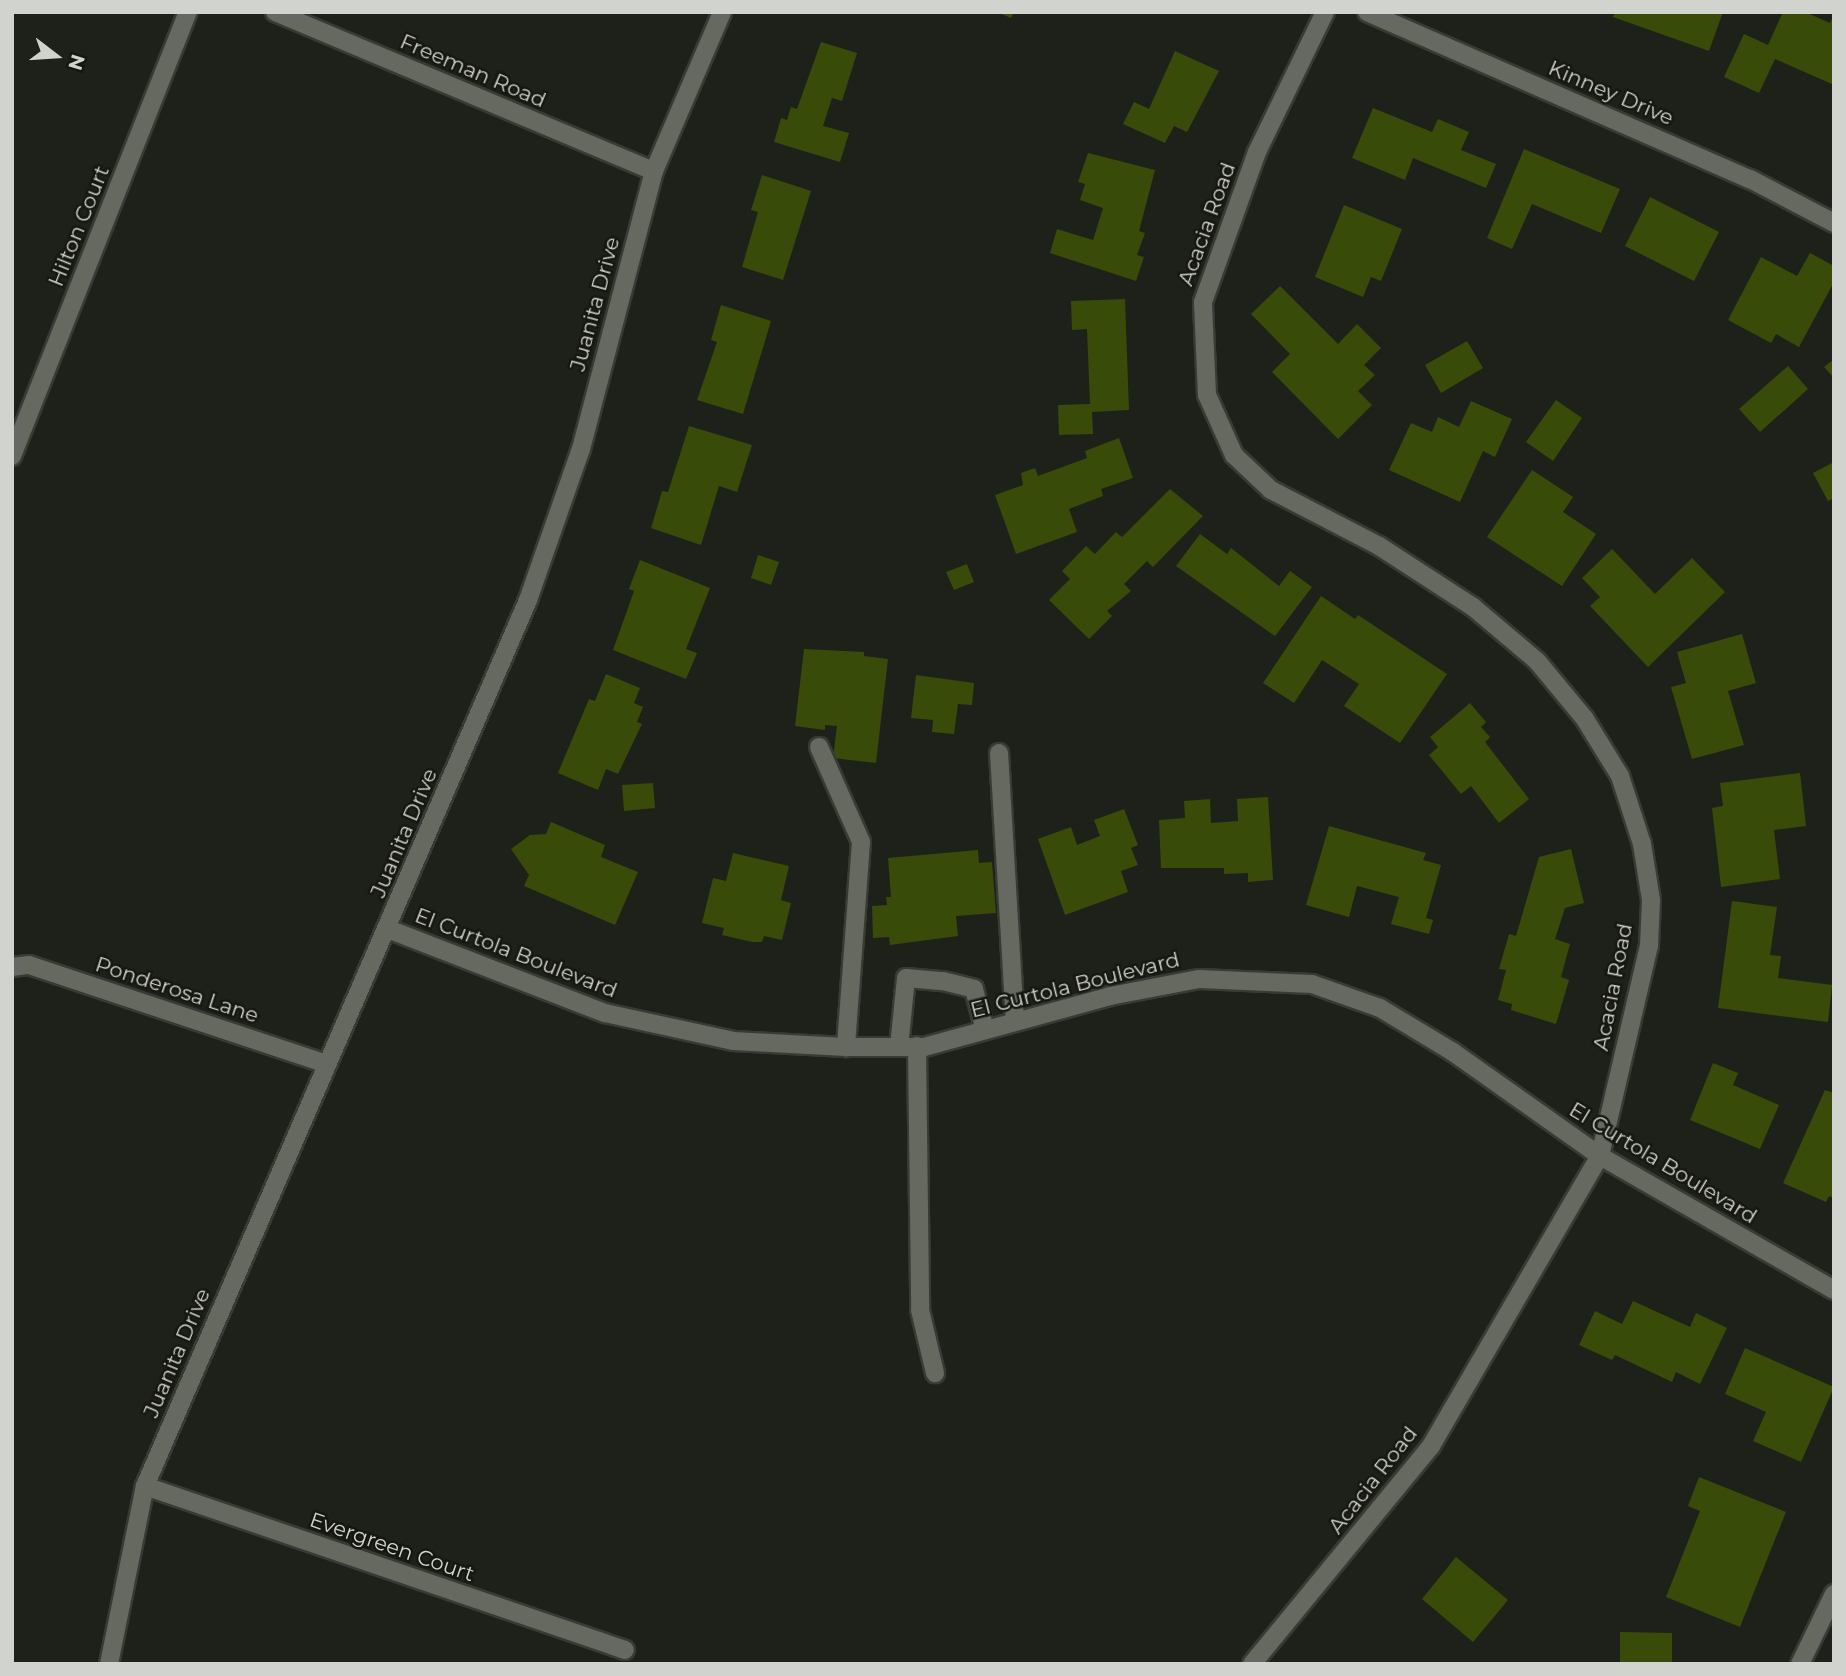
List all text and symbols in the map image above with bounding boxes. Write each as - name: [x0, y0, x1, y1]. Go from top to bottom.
- north arrow: [21, 21, 91, 91]
- street label: Freeman Road: [396, 29, 550, 113]
- text: N: [63, 52, 90, 73]
- street label: Kinney Drive: [1545, 55, 1677, 131]
- street label: Acacia Road: [1173, 159, 1241, 289]
- street label: Hilton Court: [43, 162, 115, 290]
- street label: Juanita Drive: [565, 234, 625, 374]
- street label: Juanita Drive: [366, 765, 442, 901]
- street label: El Curtola Boulevard: [411, 903, 621, 1003]
- street label: Acacia Road: [1588, 921, 1638, 1053]
- street label: El Curtola Boulevard: [968, 947, 1182, 1023]
- street label: Ponderosa Lane: [92, 952, 262, 1028]
- street label: El Curtola Boulevard: [1565, 1097, 1761, 1229]
- street label: Juanita Drive: [139, 1285, 215, 1421]
- street label: Acacia Road: [1323, 1421, 1423, 1539]
- street label: Evergreen Court: [306, 1507, 478, 1587]

